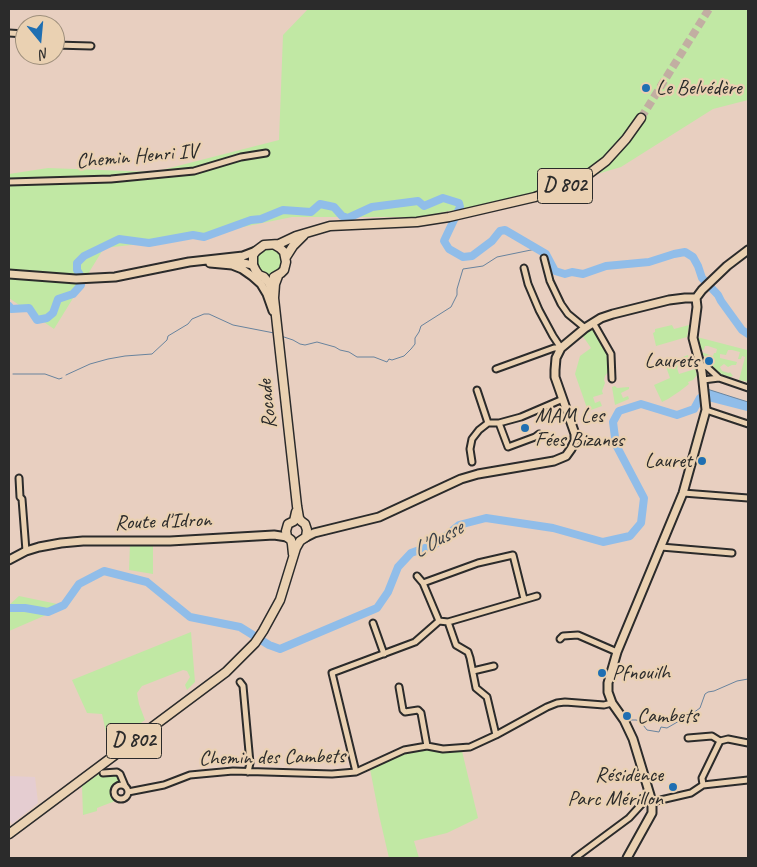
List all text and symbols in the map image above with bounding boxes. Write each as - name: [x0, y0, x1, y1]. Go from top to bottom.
- north arrow: [15, 15, 65, 65]
- text: N: [38, 44, 51, 63]
- place label: Le Belvédère: [656, 75, 742, 101]
- marker: Le Belvédère: [640, 82, 652, 94]
- street label: Chemin Henri IV: [75, 139, 199, 175]
- road number: D 802: [538, 168, 592, 204]
- place label: Laurets: [645, 348, 699, 374]
- marker: Laurets: [703, 355, 715, 367]
- street label: Rocade: [253, 378, 283, 430]
- place label: MAM Les Fées Bizanes: [535, 403, 624, 453]
- marker: MAM Les Fées Bizanes: [519, 422, 531, 434]
- place label: Lauret: [645, 448, 692, 474]
- marker: Lauret: [696, 455, 708, 467]
- street label: Route d'Idron: [114, 508, 212, 536]
- water label: L'Ousse: [408, 516, 468, 564]
- place label: Pfnouilh: [612, 660, 670, 686]
- marker: Pfnouilh: [596, 667, 608, 679]
- place label: Cambets: [637, 703, 698, 729]
- marker: Cambets: [621, 710, 633, 722]
- road number: D 802: [106, 724, 162, 758]
- street label: Chemin des Cambets: [199, 744, 345, 772]
- place label: Résidence Parc Mérillon: [567, 762, 663, 812]
- marker: Résidence Parc Mérillon: [667, 781, 679, 793]

